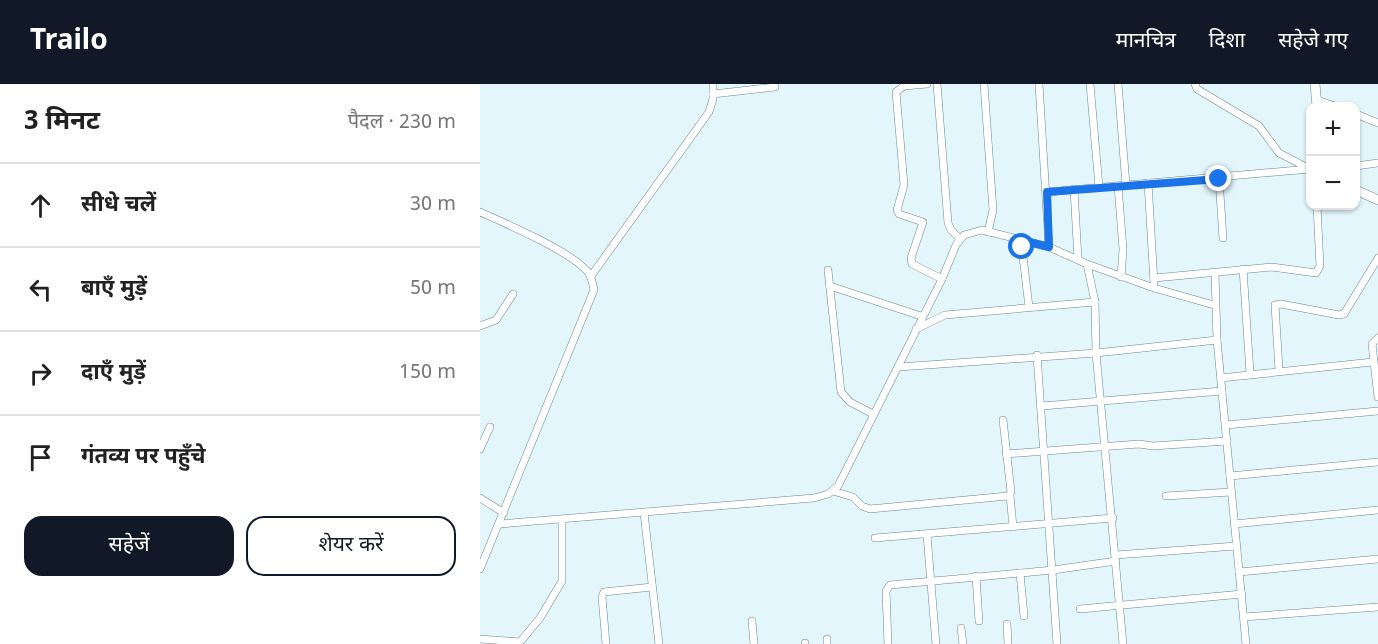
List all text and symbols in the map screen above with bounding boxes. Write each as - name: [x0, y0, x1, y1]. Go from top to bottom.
- text: Trailo: [30, 24, 108, 60]
- text: मानचित्र: [1116, 28, 1176, 56]
- text: दिशा: [1209, 28, 1245, 56]
- text: सहेजे गए: [1278, 28, 1348, 56]
- map controls: [1306, 102, 1360, 210]
- button: +: [1306, 102, 1360, 156]
- text: 3 मिनट: [24, 106, 100, 140]
- text: पैदल · 230 m: [348, 110, 456, 136]
- button: −: [1306, 156, 1360, 210]
- route end: [1205, 165, 1231, 191]
- icon: ahead: [24, 189, 57, 222]
- text: सीधे चलें: [81, 191, 156, 220]
- text: 30 m: [410, 192, 456, 218]
- route start: [1008, 233, 1034, 259]
- icon: left: [24, 273, 57, 306]
- text: बाएँ मुड़ें: [81, 275, 147, 304]
- text: 50 m: [410, 276, 456, 302]
- icon: right: [24, 357, 57, 390]
- text: दाएँ मुड़ें: [81, 359, 146, 388]
- text: 150 m: [399, 360, 456, 386]
- icon: arrive: [24, 441, 57, 474]
- text: गंतव्य पर पहुँचे: [81, 443, 206, 472]
- button: सहेजें: [24, 516, 234, 576]
- button: शेयर करें: [246, 516, 456, 576]

